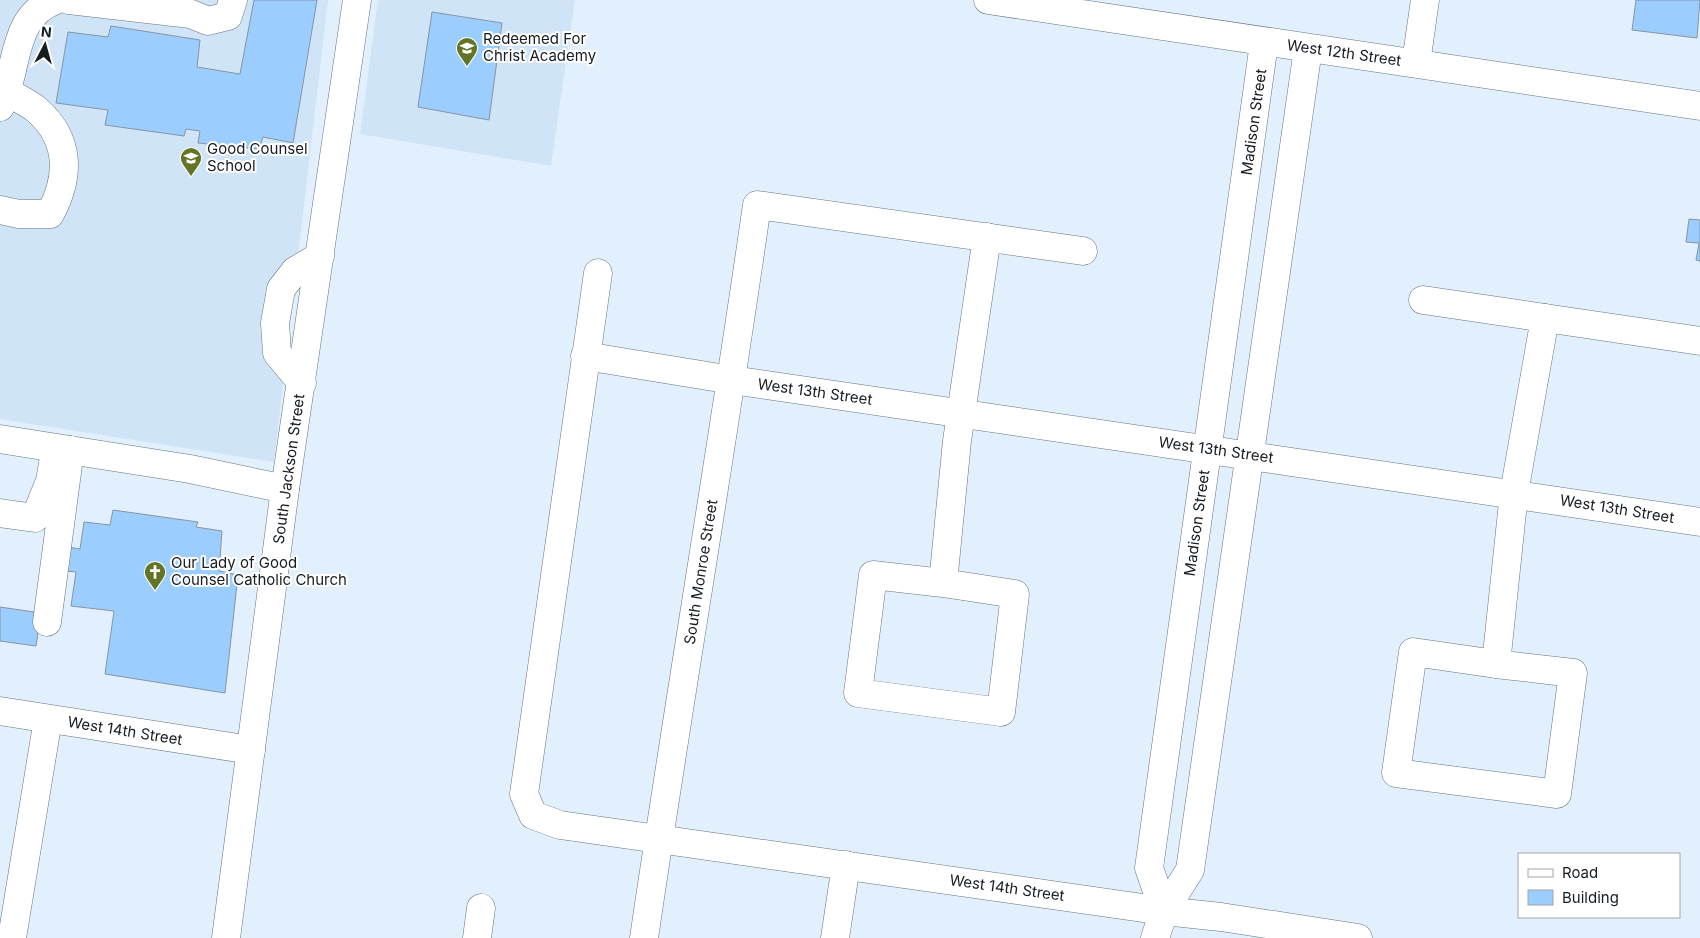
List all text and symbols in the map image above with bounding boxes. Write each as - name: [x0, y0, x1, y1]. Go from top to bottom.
- north arrow: [20, 20, 70, 70]
- text: N: [40, 23, 53, 41]
- place label: Redeemed For Christ Academy: [483, 29, 597, 65]
- street label: West 12th Street: [1286, 35, 1403, 70]
- school or university icon: Redeemed For Christ Academy: [455, 36, 479, 67]
- street label: Madison Street: [1237, 67, 1270, 176]
- place label: Good Counsel School: [207, 139, 308, 175]
- school or university icon: Good Counsel School: [179, 146, 203, 177]
- street label: West 13th Street: [757, 374, 874, 409]
- street label: South Jackson Street: [269, 392, 308, 545]
- street label: West 13th Street: [1158, 432, 1275, 467]
- street label: Madison Street: [1180, 468, 1213, 577]
- street label: West 13th Street: [1559, 490, 1676, 527]
- street label: South Monroe Street: [680, 498, 721, 646]
- place label: Our Lady of Good Counsel Catholic Church: [171, 553, 347, 589]
- church icon: Our Lady of Good Counsel Catholic Church: [143, 560, 167, 591]
- street label: West 14th Street: [66, 712, 184, 749]
- legend: [1518, 853, 1680, 918]
- text: Road: [1562, 863, 1598, 882]
- street label: West 14th Street: [948, 870, 1066, 905]
- text: Building: [1562, 888, 1619, 907]

